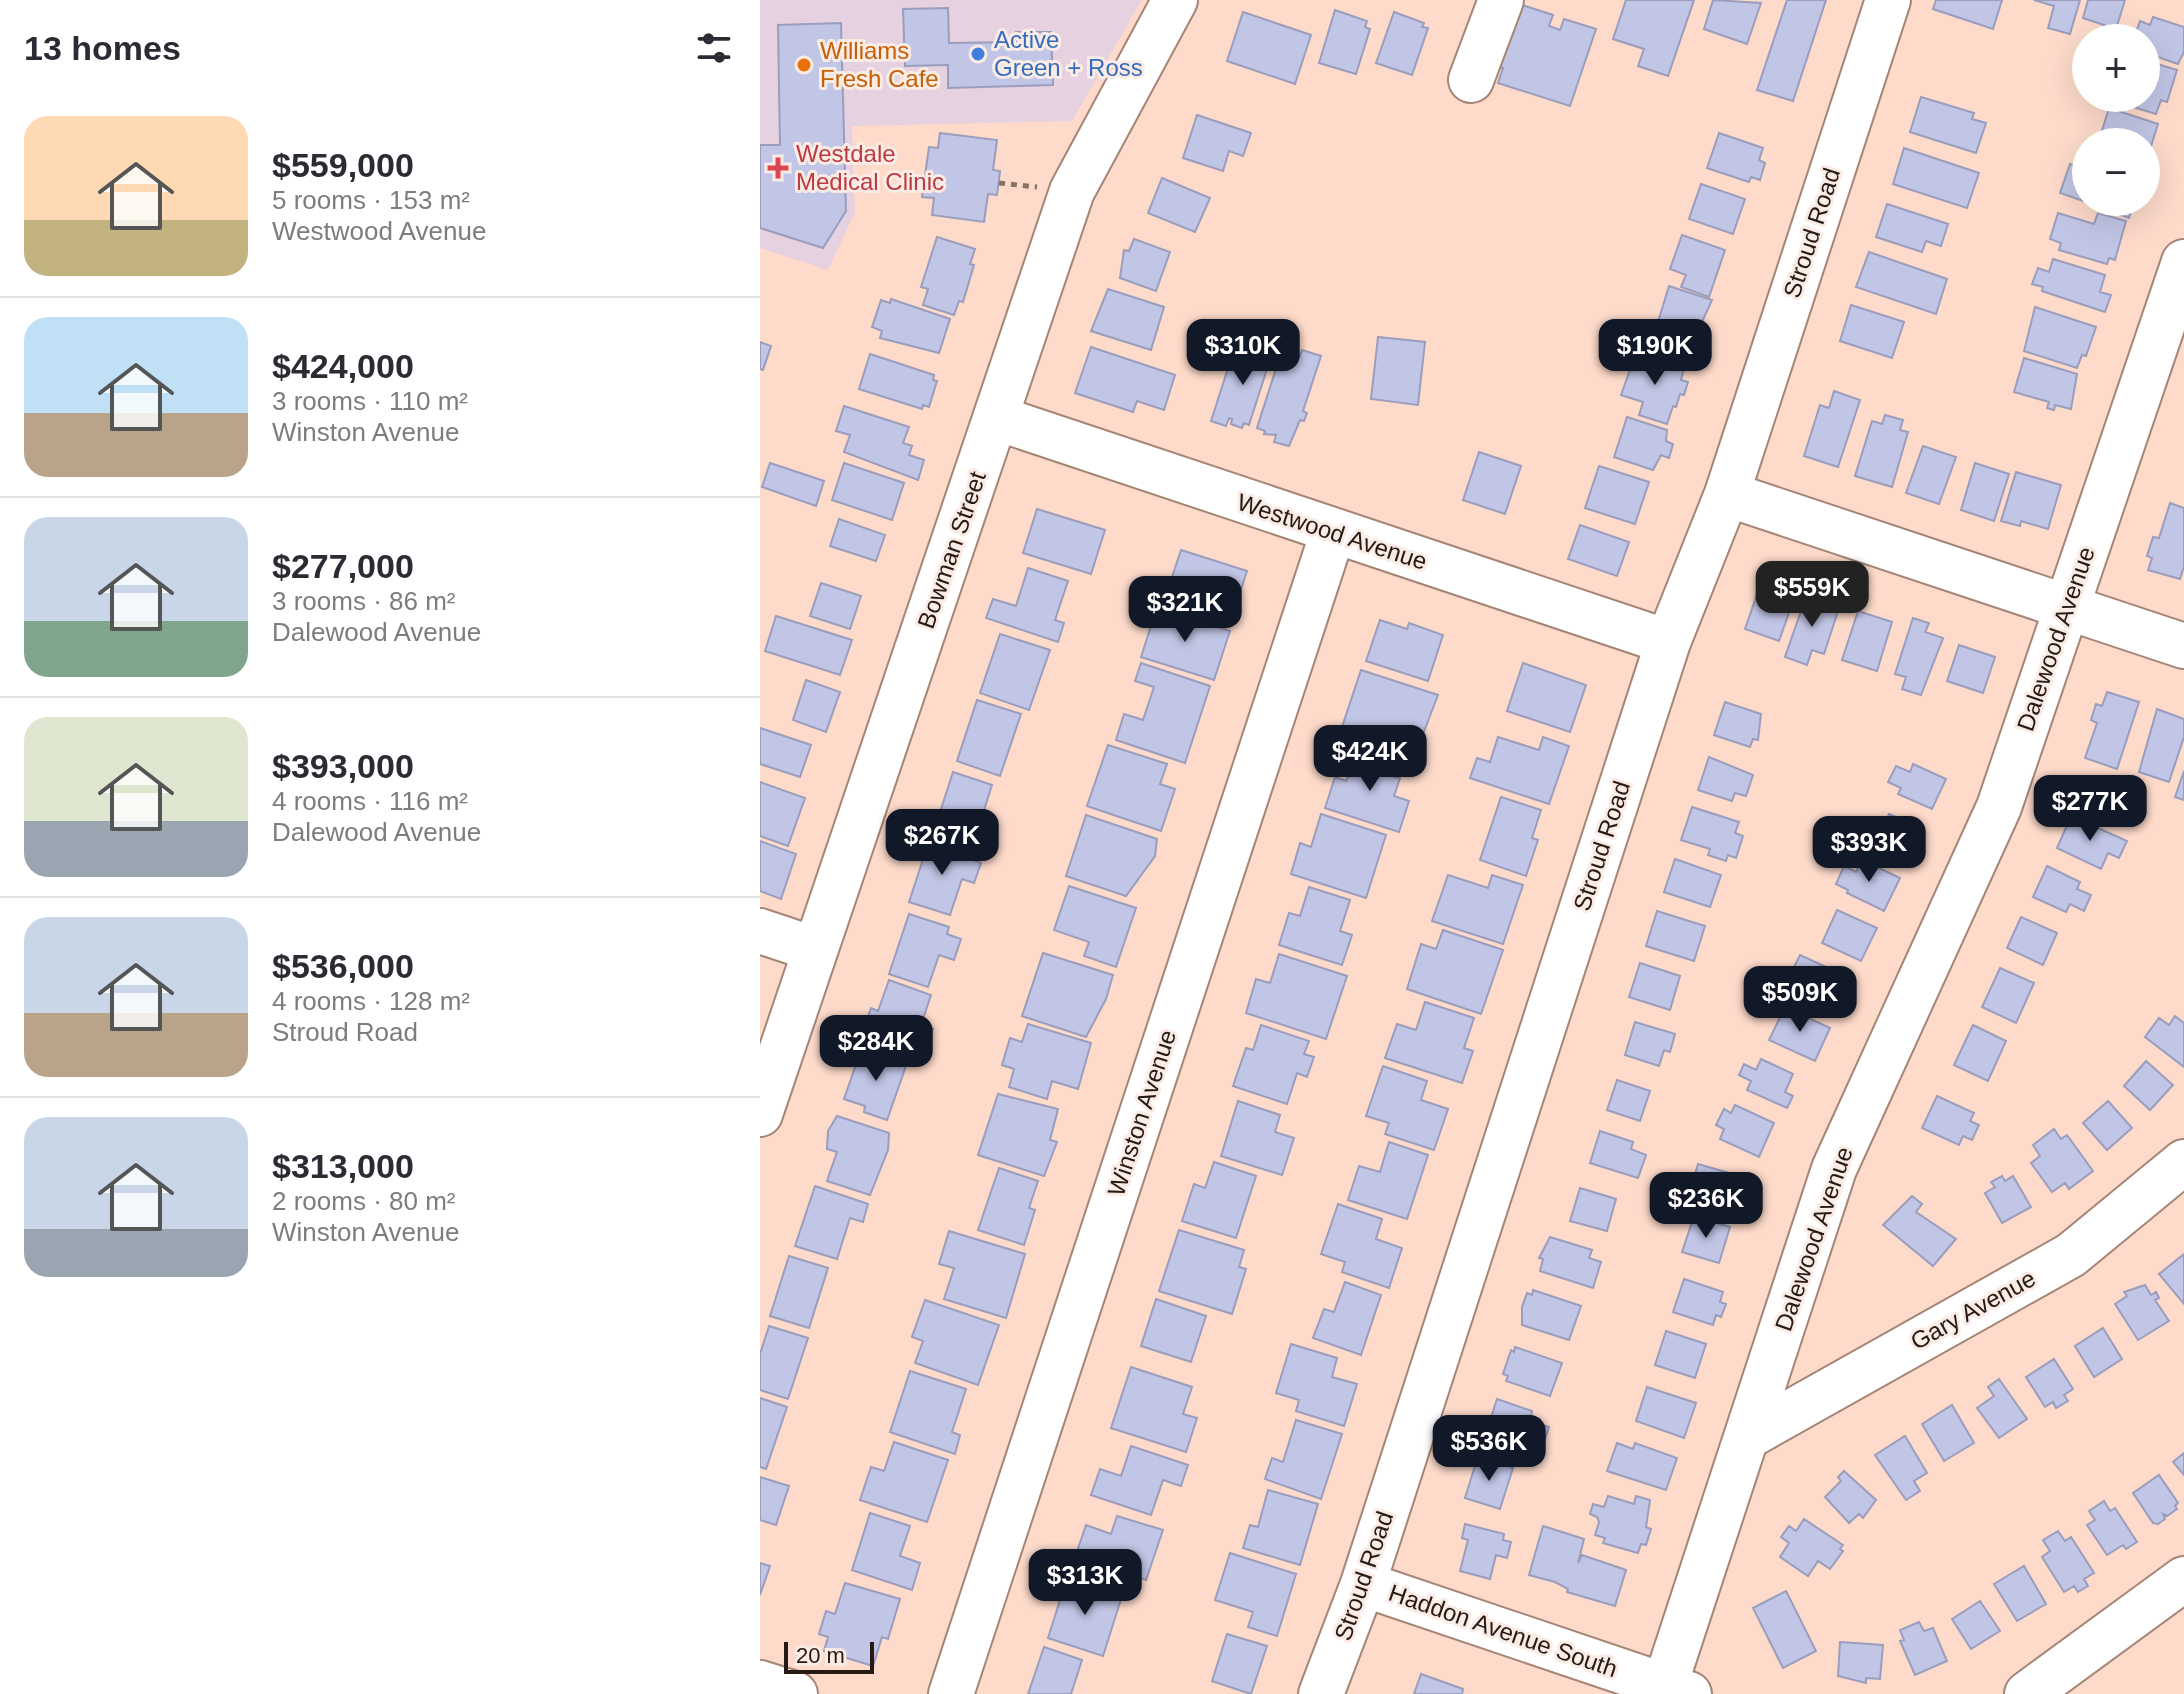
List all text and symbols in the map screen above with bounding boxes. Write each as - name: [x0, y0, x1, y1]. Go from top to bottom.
- map controls: [2072, 24, 2160, 216]
- button: +: [2072, 24, 2160, 112]
- icon: filters: [692, 26, 736, 70]
- place label: Active Green + Ross: [994, 26, 1143, 81]
- text: 13 homes: [24, 29, 181, 67]
- place label: Williams Fresh Cafe: [820, 37, 939, 92]
- marker: Active Green + Ross: [969, 45, 987, 63]
- marker: Williams Fresh Cafe: [795, 56, 813, 74]
- button: −: [2072, 128, 2160, 216]
- place label: Westdale Medical Clinic: [796, 140, 944, 195]
- text: $559,000: [272, 146, 414, 184]
- icon: home: [88, 148, 184, 244]
- marker: Westdale Medical Clinic: [767, 157, 789, 179]
- street label: Stroud Road: [1778, 165, 1845, 301]
- text: 5 rooms · 153 m²: [272, 185, 470, 215]
- text: Westwood Avenue: [272, 216, 486, 246]
- pin: $310K: [1187, 319, 1299, 387]
- pin: $190K: [1599, 319, 1711, 387]
- text: $310K: [1205, 330, 1281, 360]
- text: $190K: [1617, 330, 1693, 360]
- text: $424,000: [272, 347, 414, 385]
- icon: home: [88, 349, 184, 445]
- text: 3 rooms · 110 m²: [272, 386, 468, 416]
- text: Winston Avenue: [272, 417, 459, 447]
- street label: Bowman Street: [912, 468, 991, 632]
- street label: Westwood Avenue: [1234, 488, 1430, 575]
- street label: Dalewood Avenue: [2011, 543, 2100, 734]
- text: $277,000: [272, 547, 414, 585]
- icon: home: [88, 549, 184, 645]
- pin: $559K: [1756, 561, 1868, 629]
- text: $559K: [1774, 572, 1850, 602]
- pin: $321K: [1129, 576, 1241, 644]
- text: 3 rooms · 86 m²: [272, 586, 456, 616]
- text: $321K: [1147, 587, 1223, 617]
- text: Dalewood Avenue: [272, 617, 481, 647]
- pin: $424K: [1314, 725, 1426, 793]
- text: $424K: [1332, 736, 1408, 766]
- text: $393,000: [272, 747, 414, 785]
- icon: home: [88, 749, 184, 845]
- pin: $277K: [2034, 775, 2146, 843]
- street label: Stroud Road: [1568, 778, 1635, 914]
- text: 4 rooms · 116 m²: [272, 786, 468, 816]
- text: $277K: [2052, 786, 2128, 816]
- pin: $267K: [886, 809, 998, 877]
- pin: $393K: [1813, 816, 1925, 884]
- text: Dalewood Avenue: [272, 817, 481, 847]
- text: $267K: [904, 820, 980, 850]
- text: $393K: [1831, 827, 1907, 857]
- text: $536,000: [272, 947, 414, 985]
- icon: home: [88, 949, 184, 1045]
- pin: $509K: [1744, 966, 1856, 1034]
- text: $509K: [1762, 977, 1838, 1007]
- text: 4 rooms · 128 m²: [272, 986, 470, 1016]
- pin: $284K: [820, 1015, 932, 1083]
- text: Stroud Road: [272, 1017, 418, 1047]
- text: $284K: [838, 1026, 914, 1056]
- street label: Winston Avenue: [1102, 1026, 1181, 1199]
- street label: Dalewood Avenue: [1769, 1143, 1858, 1334]
- text: $313,000: [272, 1147, 414, 1185]
- icon: home: [88, 1149, 184, 1245]
- pin: $236K: [1650, 1172, 1762, 1240]
- text: $236K: [1668, 1183, 1744, 1213]
- text: 2 rooms · 80 m²: [272, 1186, 456, 1216]
- text: Winston Avenue: [272, 1217, 459, 1247]
- street label: Gary Avenue: [1906, 1264, 2040, 1355]
- pin: $536K: [1433, 1415, 1545, 1483]
- text: $536K: [1451, 1426, 1527, 1456]
- street label: Stroud Road: [1329, 1508, 1398, 1644]
- pin: $313K: [1029, 1549, 1141, 1617]
- text: $313K: [1047, 1560, 1123, 1590]
- street label: Haddon Avenue South: [1385, 1579, 1621, 1682]
- scale bar: [784, 1638, 874, 1674]
- text: 20 m: [796, 1643, 845, 1668]

